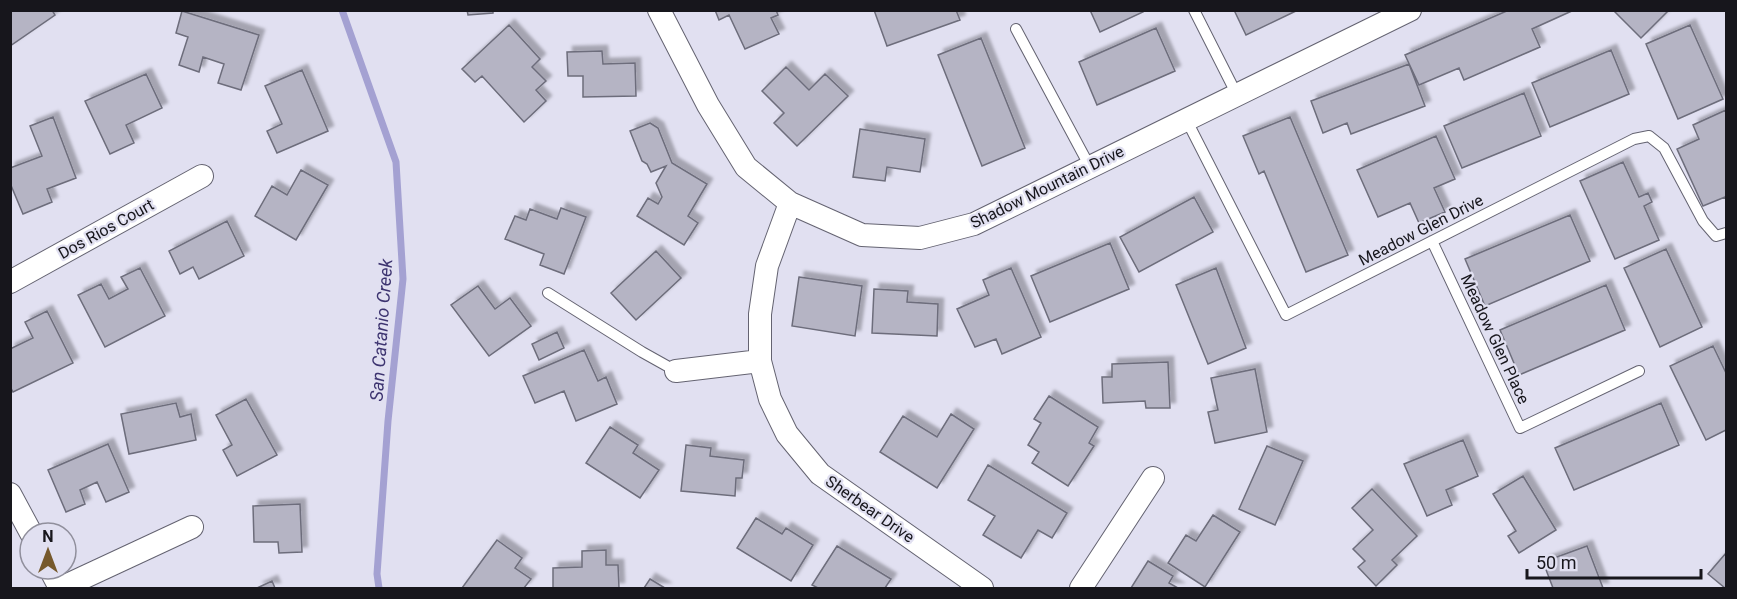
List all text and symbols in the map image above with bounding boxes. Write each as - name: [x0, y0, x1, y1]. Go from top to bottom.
- street label: Shadow Mountain Drive: [967, 142, 1127, 232]
- street label: Meadow Glen Drive: [1356, 190, 1486, 270]
- street label: Dos Rios Court: [55, 195, 157, 263]
- water label: San Catanio Creek: [366, 257, 397, 402]
- street label: Meadow Glen Place: [1457, 271, 1533, 407]
- street label: Sherbear Drive: [822, 471, 918, 547]
- north arrow: [18, 521, 78, 581]
- text: N: [42, 527, 54, 546]
- scale bar: [1527, 542, 1701, 580]
- text: 50 m: [1536, 552, 1576, 573]

